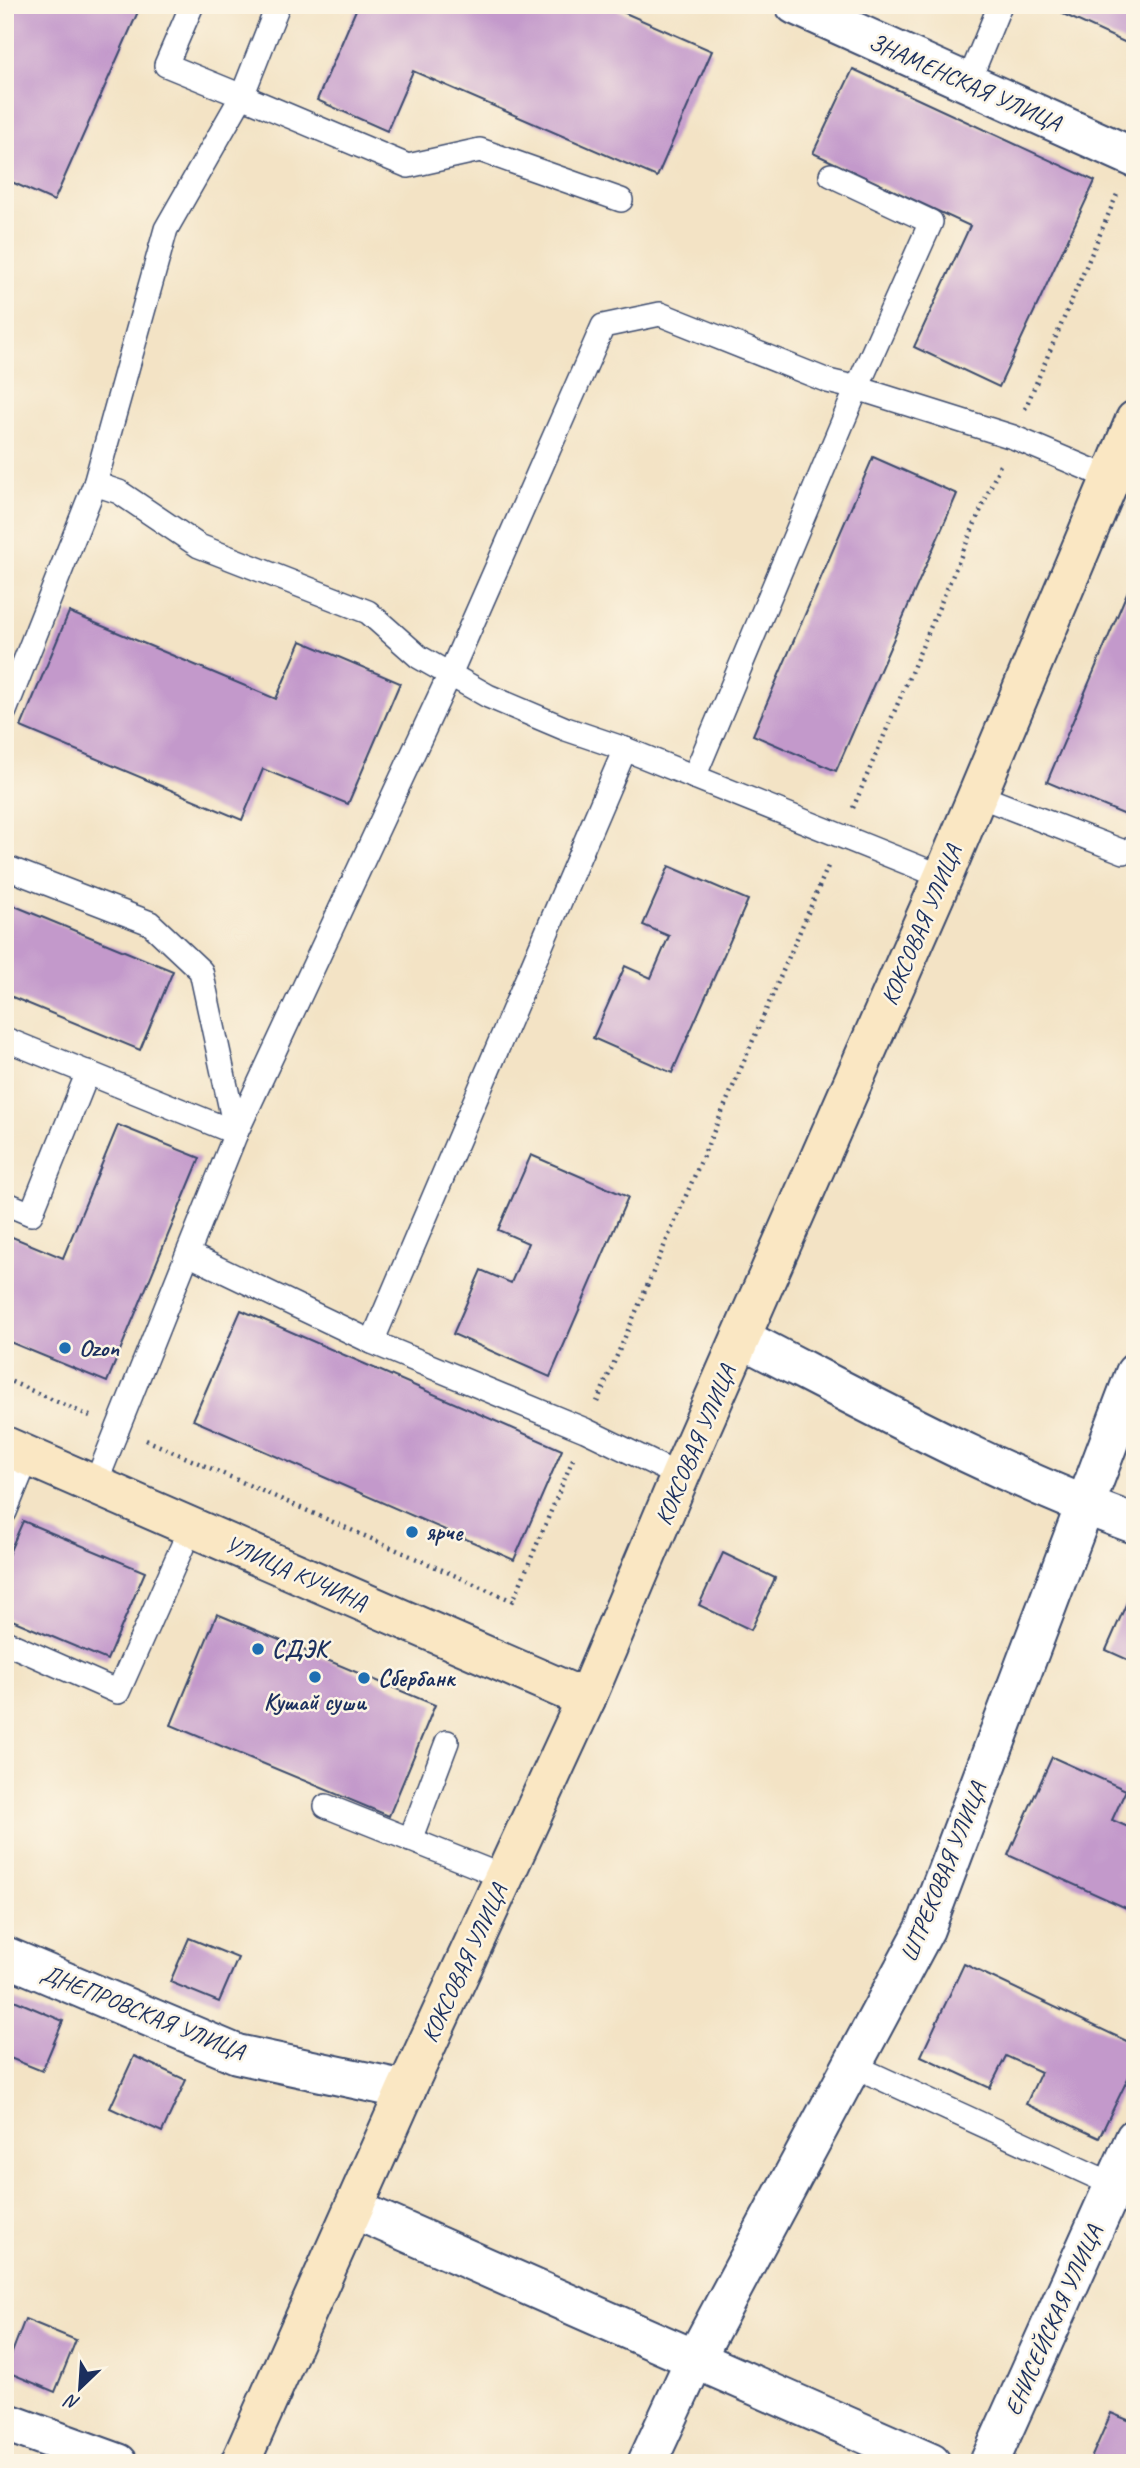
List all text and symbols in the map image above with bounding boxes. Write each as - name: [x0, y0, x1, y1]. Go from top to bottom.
- street label: ЗНАМЕНСКАЯ УЛИЦА: [864, 26, 1067, 138]
- street label: КОКСОВАЯ УЛИЦА: [874, 840, 969, 1010]
- place label: Ozon: [79, 1333, 120, 1363]
- marker: Ozon: [57, 1340, 73, 1356]
- street label: КОКСОВАЯ УЛИЦА: [648, 1360, 743, 1530]
- place label: ярче: [426, 1517, 464, 1547]
- marker: ярче: [404, 1524, 420, 1540]
- street label: УЛИЦА КУЧИНА: [220, 1528, 372, 1618]
- place label: СДЭК: [272, 1634, 332, 1664]
- marker: СДЭК: [250, 1641, 266, 1657]
- place label: Сбербанк: [378, 1663, 457, 1693]
- marker: Кушай суши: [307, 1669, 323, 1685]
- marker: Сбербанк: [356, 1670, 372, 1686]
- place label: Кушай суши: [264, 1687, 368, 1717]
- street label: ШТРЕКОВАЯ УЛИЦА: [893, 1777, 993, 1966]
- street label: КОКСОВАЯ УЛИЦА: [414, 1878, 514, 2047]
- street label: ДНЕПРОВСКАЯ УЛИЦА: [37, 1958, 250, 2067]
- street label: ЕНИСЕЙСКАЯ УЛИЦА: [998, 2219, 1109, 2420]
- north arrow: [46, 2352, 116, 2422]
- text: N: [60, 2388, 84, 2416]

